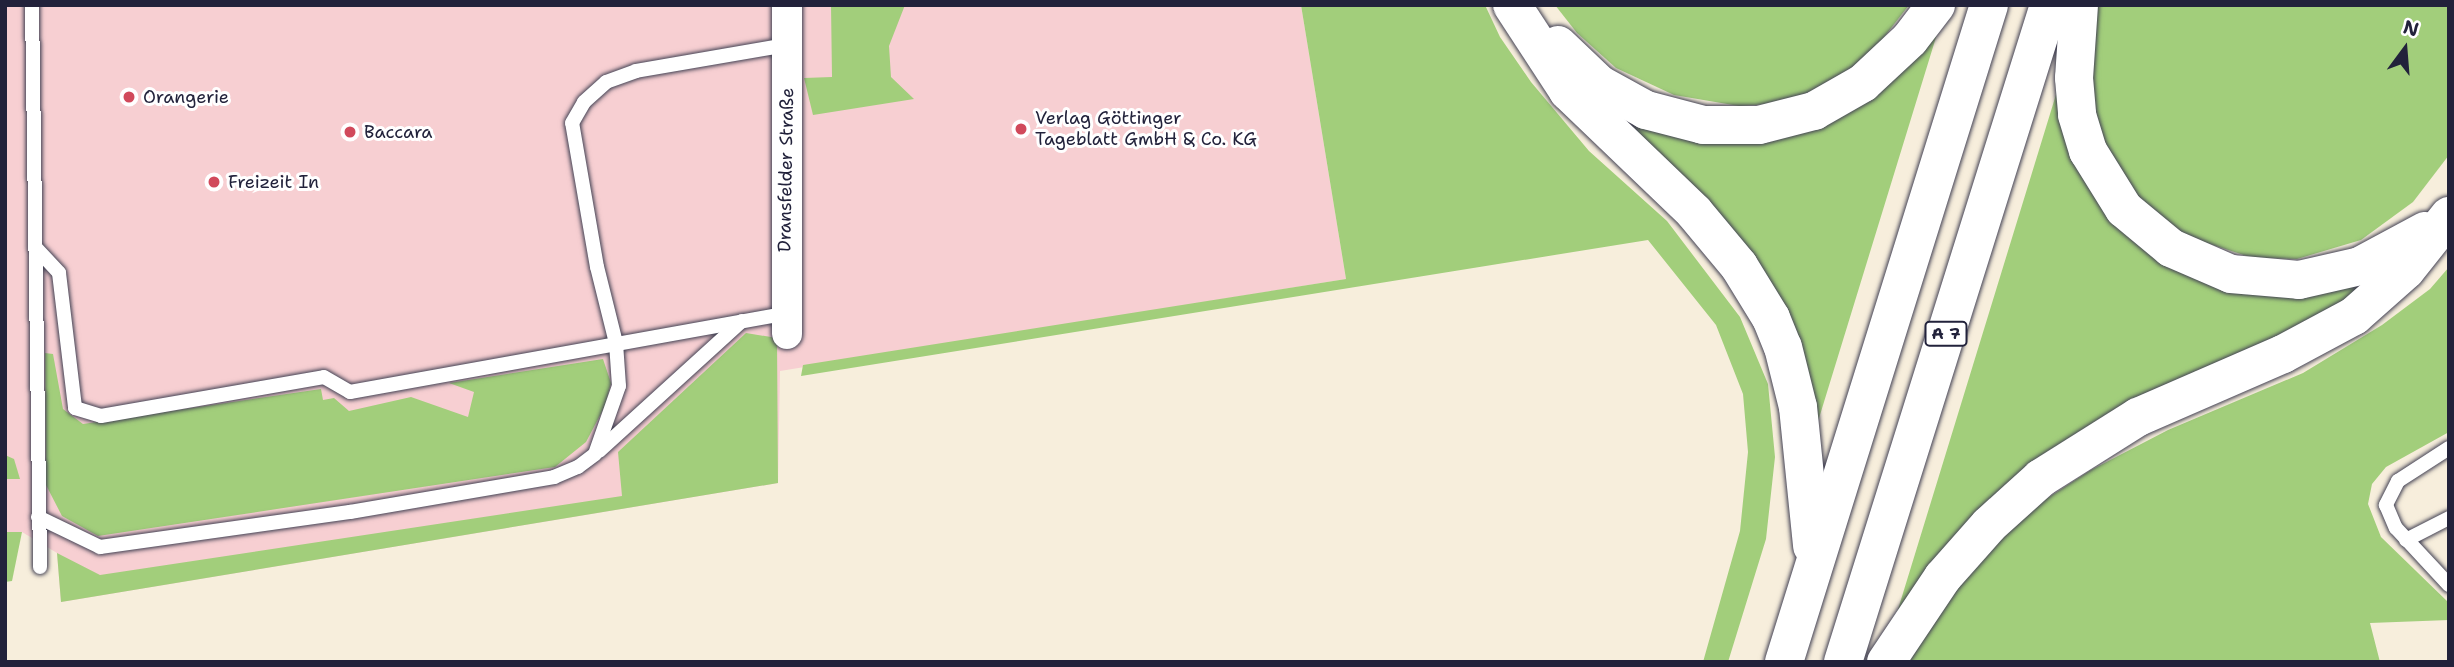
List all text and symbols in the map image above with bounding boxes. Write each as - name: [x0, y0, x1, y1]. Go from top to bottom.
- north arrow: [2370, 14, 2440, 84]
- text: N: [2400, 14, 2422, 42]
- place label: Orangerie: [143, 86, 229, 108]
- street label: Dransfelder Straße: [774, 88, 798, 252]
- marker: Orangerie: [121, 89, 137, 105]
- place label: Verlag Göttinger Tageblatt GmbH & Co. KG: [1035, 108, 1257, 150]
- place label: Baccara: [364, 121, 432, 143]
- marker: Verlag Göttinger Tageblatt GmbH & Co. KG: [1013, 121, 1029, 137]
- marker: Baccara: [342, 124, 358, 140]
- place label: Freizeit In: [228, 171, 319, 193]
- marker: Freizeit In: [206, 174, 222, 190]
- road number: A 7: [1923, 322, 1969, 346]

